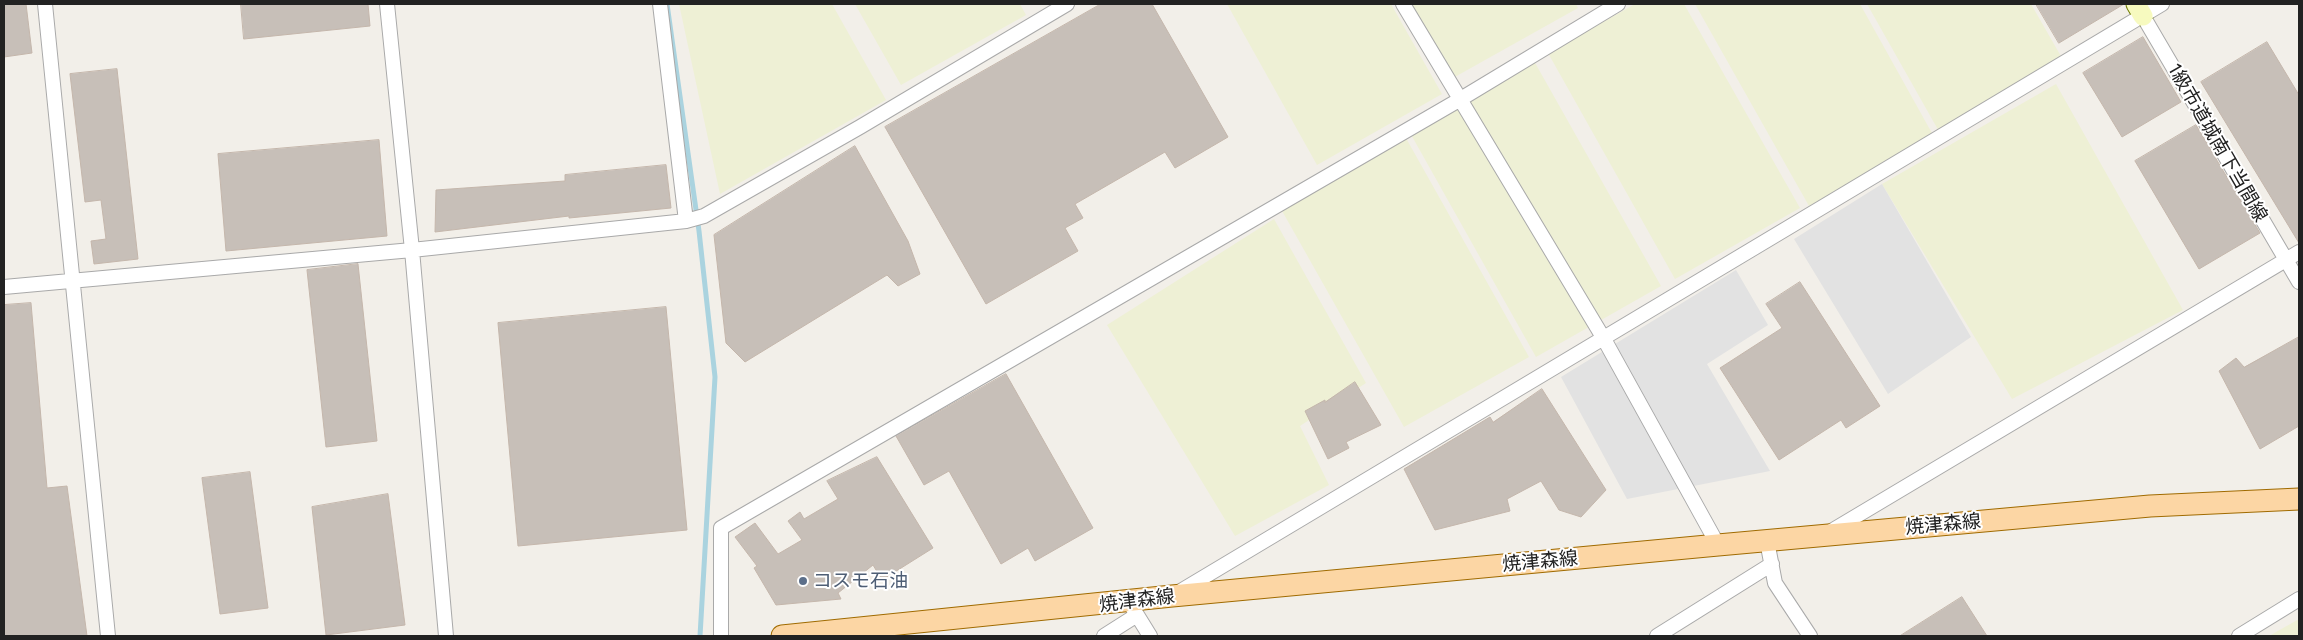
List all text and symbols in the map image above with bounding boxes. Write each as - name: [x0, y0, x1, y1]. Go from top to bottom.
- street label: 1級市道城南下当間線: [2162, 60, 2272, 226]
- street label: 焼津森線: [1904, 510, 1982, 540]
- street label: 焼津森線: [1501, 547, 1579, 577]
- place label: コスモ石油: [813, 570, 908, 592]
- marker: コスモ石油: [797, 575, 809, 587]
- street label: 焼津森線: [1098, 585, 1176, 617]

